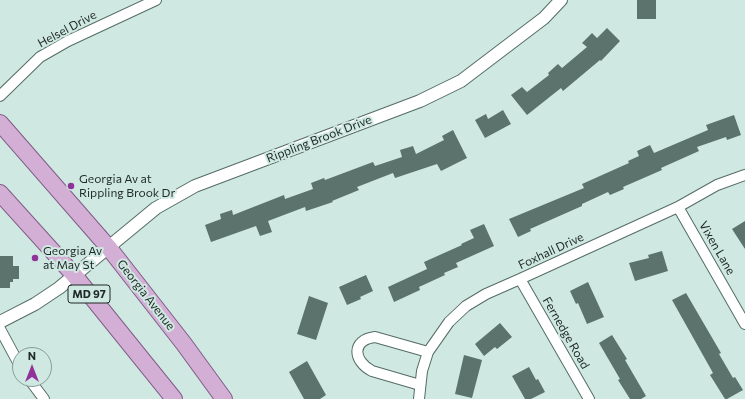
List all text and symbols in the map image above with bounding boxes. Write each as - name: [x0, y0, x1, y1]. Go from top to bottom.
- street label: Helsel Drive: [35, 8, 99, 50]
- street label: Rippling Brook Drive: [264, 112, 374, 166]
- place label: Georgia Av at Rippling Brook Dr: [79, 172, 175, 200]
- marker: Georgia Av at Rippling Brook Dr: [66, 181, 76, 191]
- street label: Vixen Lane: [696, 219, 738, 277]
- street label: Foxhall Drive: [516, 230, 586, 272]
- place label: Georgia Av at May St: [43, 244, 102, 272]
- marker: Georgia Av at May St: [30, 253, 40, 263]
- street label: Georgia Avenue: [114, 257, 178, 333]
- road number: MD 97: [68, 285, 110, 303]
- street label: Fernedge Road: [540, 294, 592, 372]
- north arrow: [12, 347, 52, 387]
- text: N: [28, 349, 36, 362]

